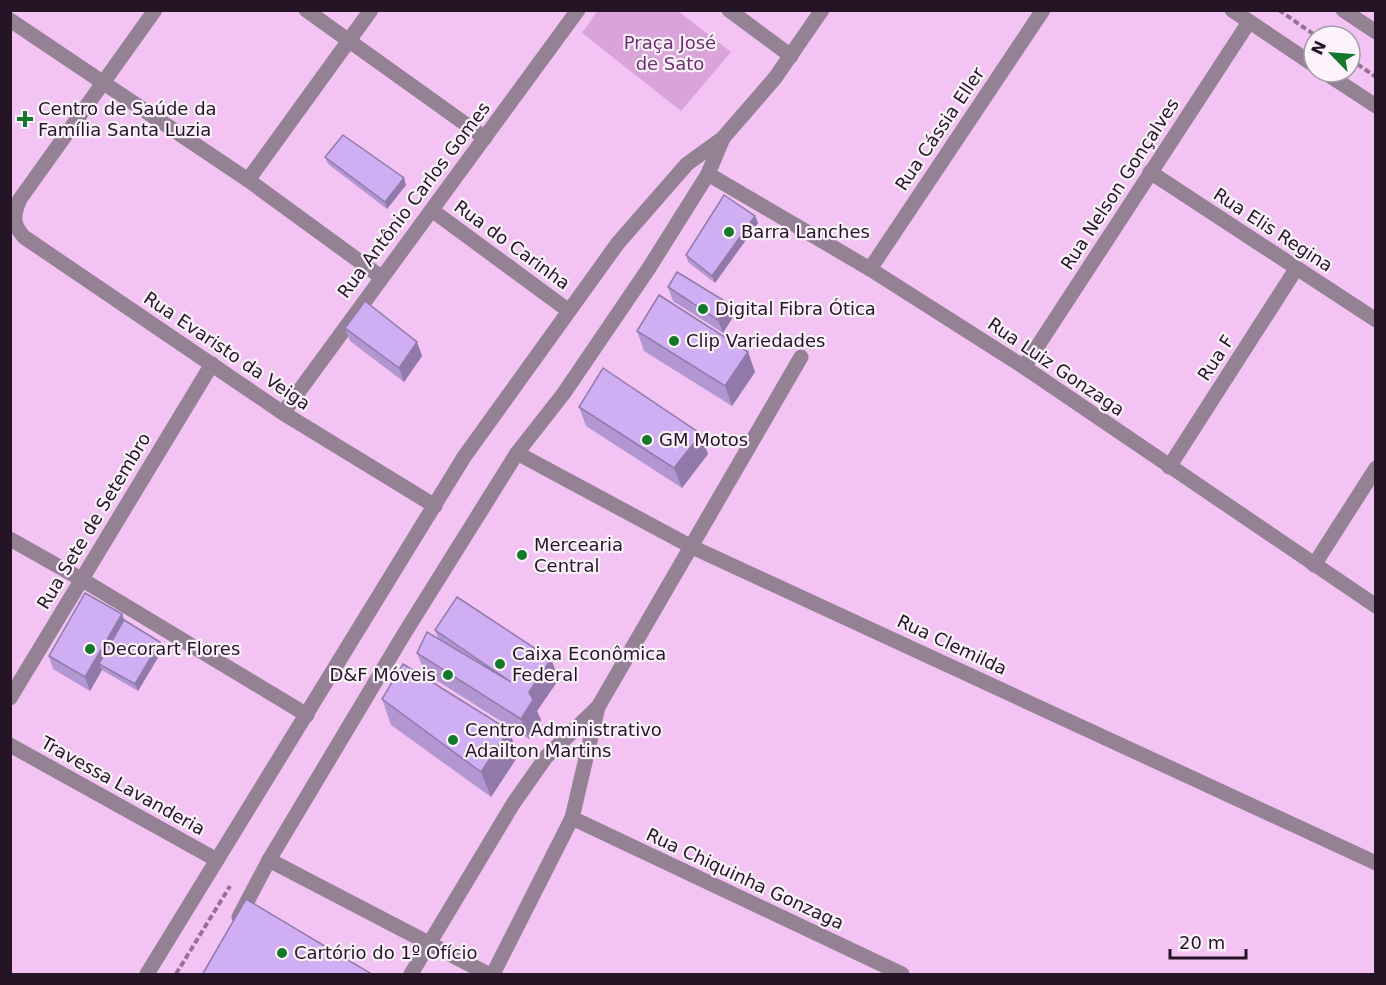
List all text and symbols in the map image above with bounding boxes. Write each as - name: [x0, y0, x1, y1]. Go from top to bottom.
- north arrow: [1302, 24, 1362, 84]
- park label: Praça José de Sato: [624, 32, 716, 74]
- text: N: [1307, 38, 1330, 58]
- street label: Rua Cássia Eller: [891, 63, 989, 194]
- street label: Rua Nelson Gonçalves: [1056, 94, 1183, 273]
- place label: Centro de Saúde da Família Santa Luzia: [38, 98, 217, 140]
- street label: Rua Antônio Carlos Gomes: [333, 98, 494, 302]
- marker: Centro de Saúde da Família Santa Luzia: [16, 110, 34, 128]
- street label: Rua Elis Regina: [1210, 183, 1337, 276]
- street label: Rua do Carinha: [450, 196, 574, 294]
- place label: Barra Lanches: [741, 221, 870, 242]
- marker: Barra Lanches: [722, 225, 736, 239]
- street label: Rua Evaristo da Veiga: [140, 287, 314, 414]
- place label: Digital Fibra Ótica: [715, 298, 876, 319]
- marker: Digital Fibra Ótica: [696, 302, 710, 316]
- street label: Rua Luiz Gonzaga: [984, 313, 1129, 420]
- place label: Clip Variedades: [686, 330, 825, 351]
- street label: Rua F: [1193, 331, 1238, 385]
- marker: Clip Variedades: [667, 334, 681, 348]
- street label: Rua Sete de Setembro: [33, 429, 155, 613]
- place label: GM Motos: [659, 429, 748, 450]
- marker: GM Motos: [640, 433, 654, 447]
- place label: Mercearia Central: [534, 534, 623, 576]
- marker: Mercearia Central: [515, 548, 529, 562]
- street label: Rua Clemilda: [894, 610, 1010, 679]
- place label: Decorart Flores: [102, 638, 240, 659]
- marker: Decorart Flores: [83, 642, 97, 656]
- place label: Caixa Econômica Federal: [512, 643, 666, 685]
- marker: Caixa Econômica Federal: [493, 657, 507, 671]
- place label: D&F Móveis: [329, 664, 436, 685]
- marker: D&F Móveis: [441, 668, 455, 682]
- place label: Centro Administrativo Adailton Martins: [465, 719, 662, 761]
- street label: Travessa Lavanderia: [37, 731, 209, 839]
- marker: Centro Administrativo Adailton Martins: [446, 733, 460, 747]
- street label: Rua Chiquinha Gonzaga: [643, 823, 847, 934]
- scale bar: [1170, 922, 1246, 960]
- text: 20 m: [1179, 932, 1225, 953]
- place label: Cartório do 1º Ofício: [294, 942, 477, 963]
- marker: Cartório do 1º Ofício: [275, 946, 289, 960]

